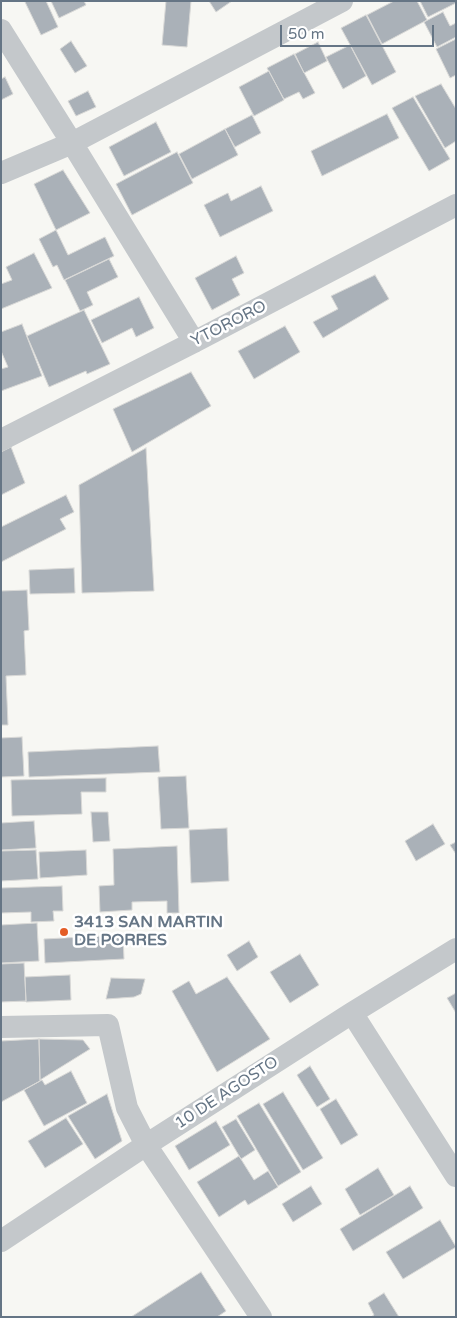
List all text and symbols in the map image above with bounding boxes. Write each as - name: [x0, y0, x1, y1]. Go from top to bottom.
- scale bar: [282, 15, 436, 47]
- text: 50 m: [288, 25, 325, 43]
- street label: YTORORO: [188, 297, 270, 351]
- place label: 3413 SAN MARTIN DE PORRES: [74, 913, 223, 951]
- marker: 3413 SAN MARTIN DE PORRES: [58, 926, 70, 938]
- street label: 10 DE AGOSTO: [172, 1053, 282, 1133]

